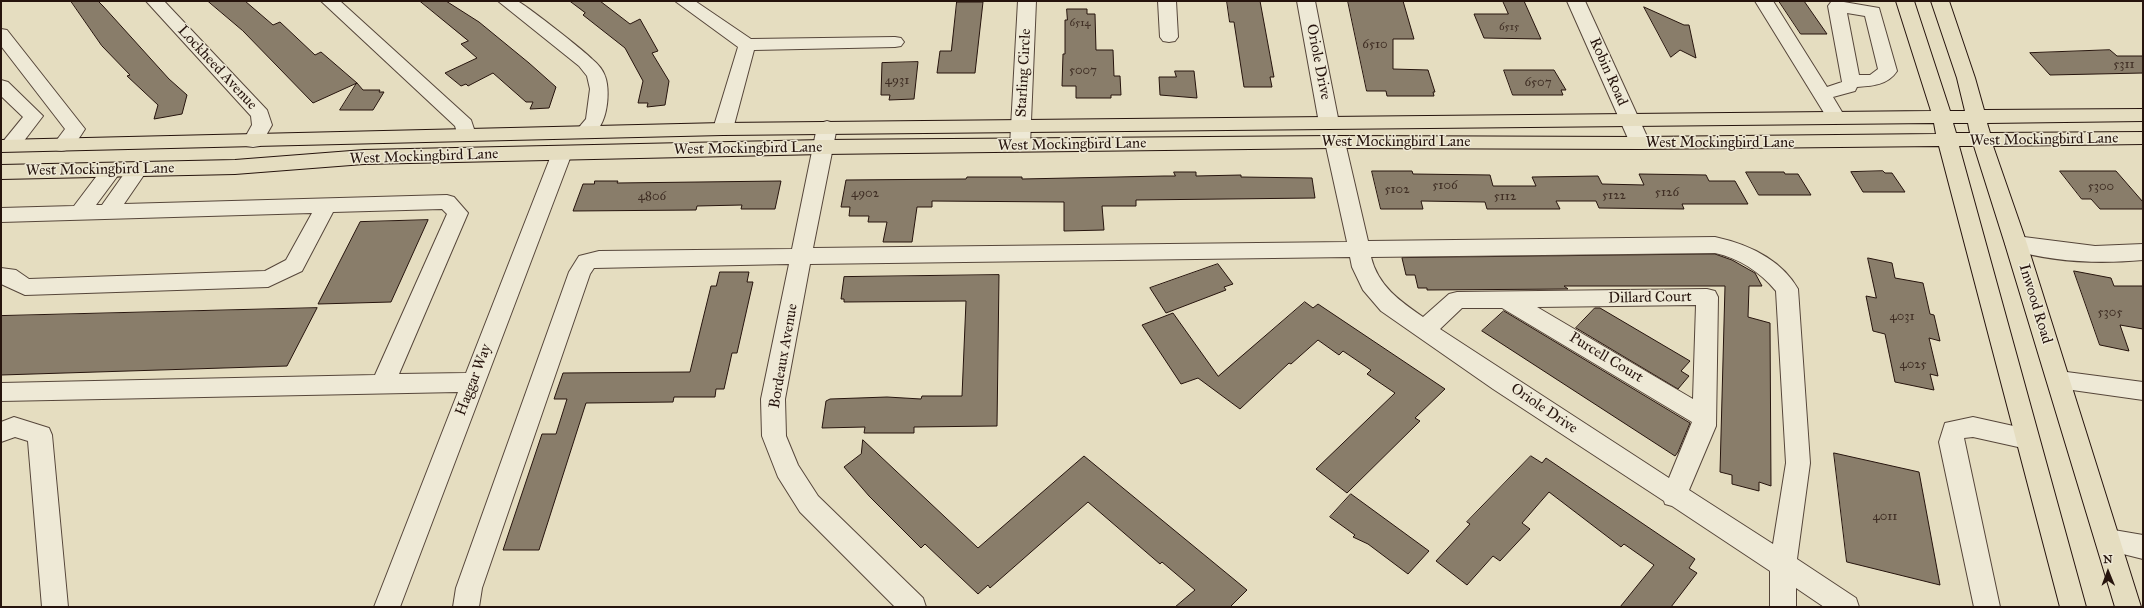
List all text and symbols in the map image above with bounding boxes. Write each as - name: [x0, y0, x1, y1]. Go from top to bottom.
- house number: 6514: [1069, 16, 1091, 30]
- house number: 6515: [1499, 20, 1519, 34]
- street label: Lockheed Avenue: [173, 22, 261, 114]
- street label: Oriole Drive: [1302, 23, 1334, 101]
- street label: Starling Circle: [1013, 28, 1035, 118]
- street label: Robin Road: [1585, 35, 1631, 109]
- house number: 6510: [1362, 37, 1388, 53]
- house number: 5311: [2113, 57, 2135, 73]
- house number: 5007: [1069, 63, 1097, 79]
- house number: 4931: [885, 73, 909, 89]
- house number: 6507: [1524, 75, 1552, 91]
- street label: West Mockingbird Lane: [1969, 130, 2119, 150]
- street label: West Mockingbird Lane: [1322, 133, 1470, 151]
- street label: West Mockingbird Lane: [1646, 134, 1794, 152]
- street label: West Mockingbird Lane: [997, 135, 1147, 155]
- street label: West Mockingbird Lane: [673, 139, 823, 159]
- street label: West Mockingbird Lane: [349, 145, 499, 169]
- street label: West Mockingbird Lane: [25, 160, 175, 180]
- house number: 5106: [1432, 178, 1458, 194]
- house number: 5300: [2088, 179, 2114, 195]
- house number: 5102: [1384, 182, 1410, 198]
- house number: 5126: [1655, 185, 1679, 201]
- house number: 4902: [851, 186, 879, 202]
- house number: 5122: [1602, 188, 1626, 204]
- house number: 4806: [638, 189, 666, 205]
- house number: 5112: [1494, 189, 1516, 205]
- street label: Inwood Road: [2014, 262, 2056, 346]
- street label: Dillard Court: [1608, 288, 1692, 308]
- street label: Bordeaux Avenue: [766, 302, 802, 410]
- house number: 5305: [2098, 305, 2122, 321]
- house number: 4031: [1889, 309, 1915, 325]
- street label: Purcell Court: [1566, 329, 1646, 387]
- street label: Haggar Way: [452, 342, 496, 418]
- house number: 4025: [1899, 357, 1927, 373]
- street label: Oriole Drive: [1507, 380, 1581, 438]
- house number: 4011: [1873, 509, 1897, 525]
- north arrow: [2088, 552, 2128, 592]
- text: N: [2103, 553, 2113, 566]

